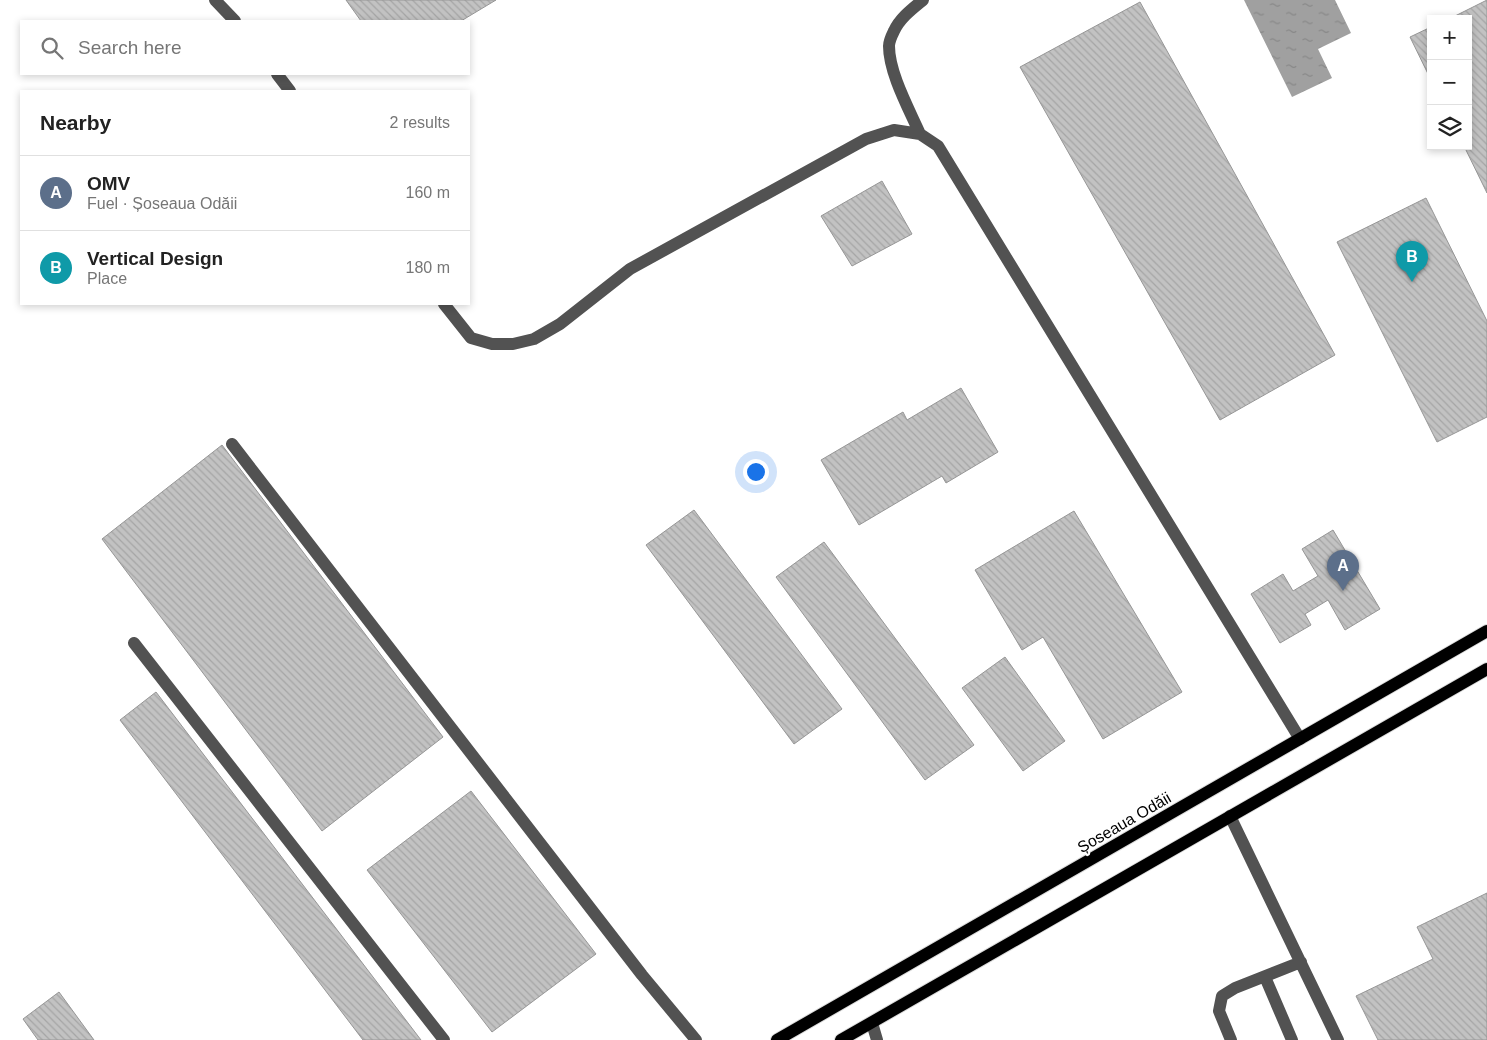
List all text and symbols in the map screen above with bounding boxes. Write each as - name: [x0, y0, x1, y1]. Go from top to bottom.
- map controls: [1427, 15, 1472, 150]
- button: +: [1427, 15, 1472, 60]
- search box: [20, 20, 470, 75]
- icon: search: [38, 34, 66, 62]
- text: Search here: [78, 37, 182, 58]
- button: −: [1427, 60, 1472, 105]
- button: layers: [1427, 105, 1472, 150]
- text: Nearby: [40, 111, 111, 134]
- text: 2 results: [390, 114, 450, 131]
- text: OMV: [87, 173, 130, 194]
- text: A: [50, 184, 62, 201]
- text: 160 m: [406, 184, 450, 201]
- text: Fuel · Șoseaua Odăii: [87, 195, 237, 212]
- pin: B: [1396, 241, 1428, 282]
- text: Vertical Design: [87, 248, 223, 269]
- text: B: [50, 259, 62, 276]
- text: 180 m: [406, 259, 450, 276]
- text: Place: [87, 270, 127, 287]
- your location: [743, 459, 769, 485]
- pin: A: [1327, 550, 1359, 591]
- street label: Șoseaua Odăii: [1075, 789, 1174, 856]

